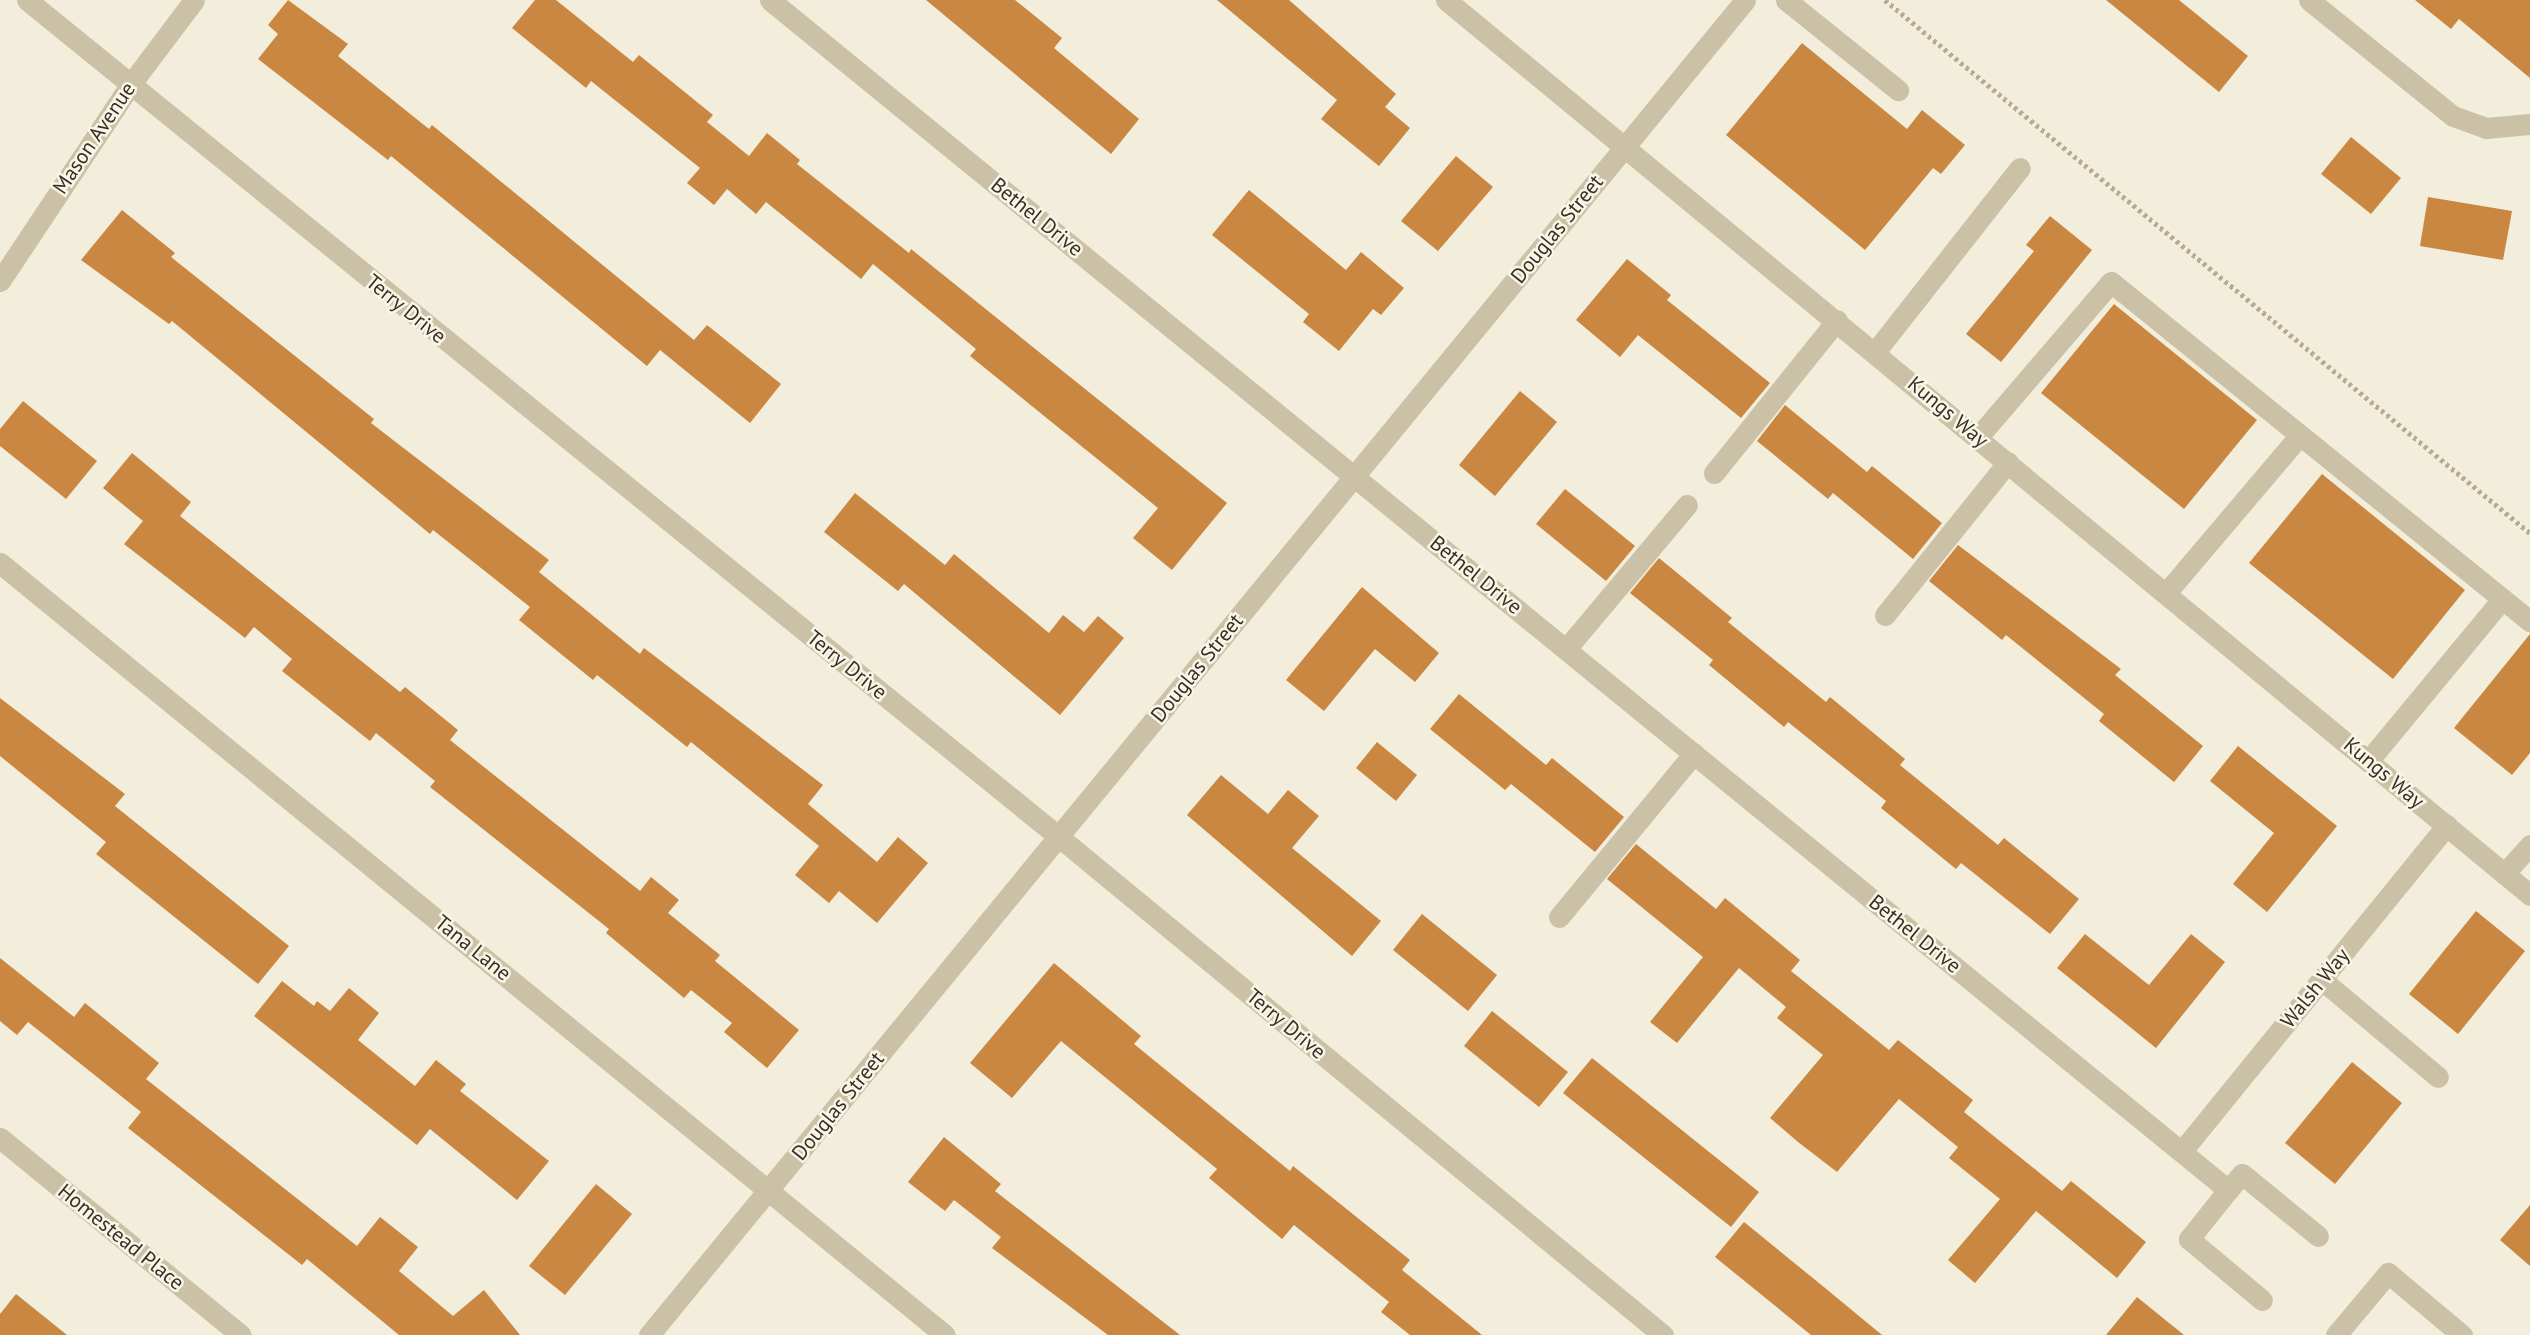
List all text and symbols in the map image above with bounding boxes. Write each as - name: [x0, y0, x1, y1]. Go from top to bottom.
- street label: Mason Avenue: [47, 77, 141, 199]
- street label: Douglas Street: [1506, 170, 1608, 288]
- street label: Bethel Drive: [986, 172, 1088, 262]
- street label: Terry Drive: [361, 269, 451, 349]
- street label: Kungs Way: [1903, 371, 1993, 453]
- street label: Bethel Drive: [1425, 530, 1527, 620]
- street label: Douglas Street: [1146, 609, 1248, 727]
- street label: Terry Drive: [802, 625, 892, 705]
- street label: Kungs Way: [2339, 732, 2429, 814]
- street label: Bethel Drive: [1864, 889, 1966, 979]
- street label: Tana Lane: [430, 910, 516, 986]
- street label: Walsh Way: [2275, 943, 2355, 1033]
- street label: Terry Drive: [1241, 983, 1331, 1065]
- street label: Douglas Street: [787, 1047, 889, 1165]
- street label: Homestead Place: [53, 1179, 189, 1295]

